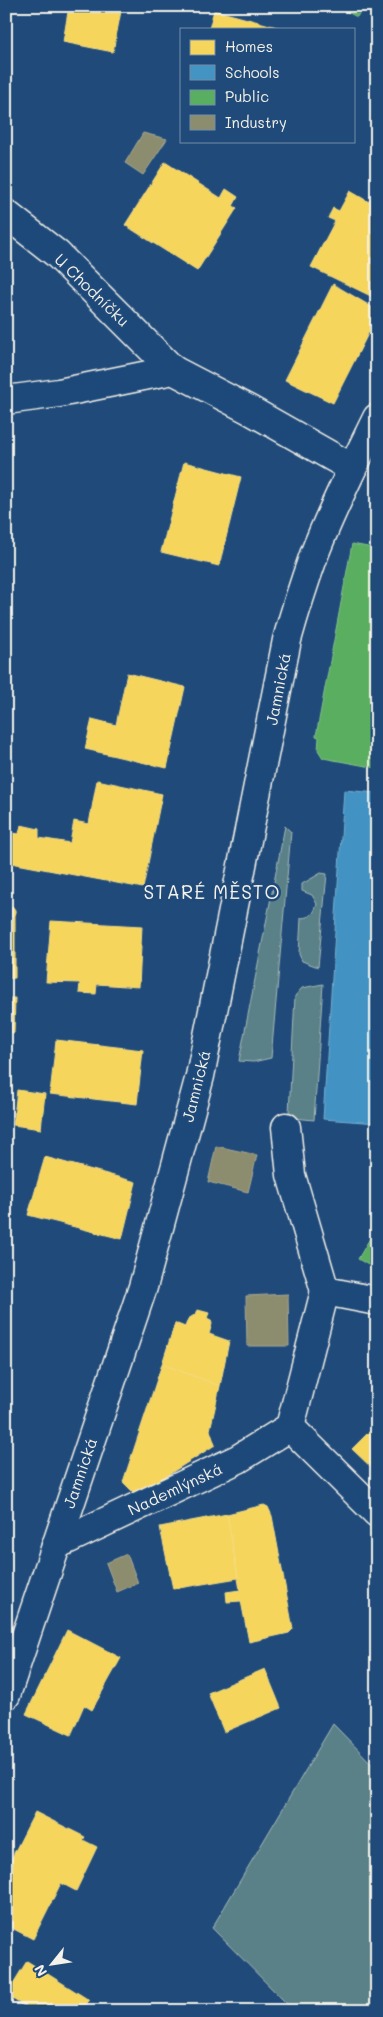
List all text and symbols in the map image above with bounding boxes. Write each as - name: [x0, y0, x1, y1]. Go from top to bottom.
- legend: [180, 28, 356, 142]
- text: Homes: [225, 36, 273, 56]
- text: Schools: [225, 62, 280, 82]
- text: Public: [225, 86, 269, 106]
- text: Industry: [225, 112, 287, 132]
- street label: U Chodníčku: [50, 249, 134, 331]
- street label: Jamnická: [260, 651, 295, 727]
- district label: STARÉ MĚSTO: [144, 879, 280, 904]
- street label: Jamnická: [176, 1048, 215, 1124]
- street label: Jamnická: [58, 1435, 101, 1511]
- street label: Nademlýnská: [124, 1457, 225, 1520]
- north arrow: [28, 1940, 78, 1990]
- text: N: [29, 1961, 51, 1980]

